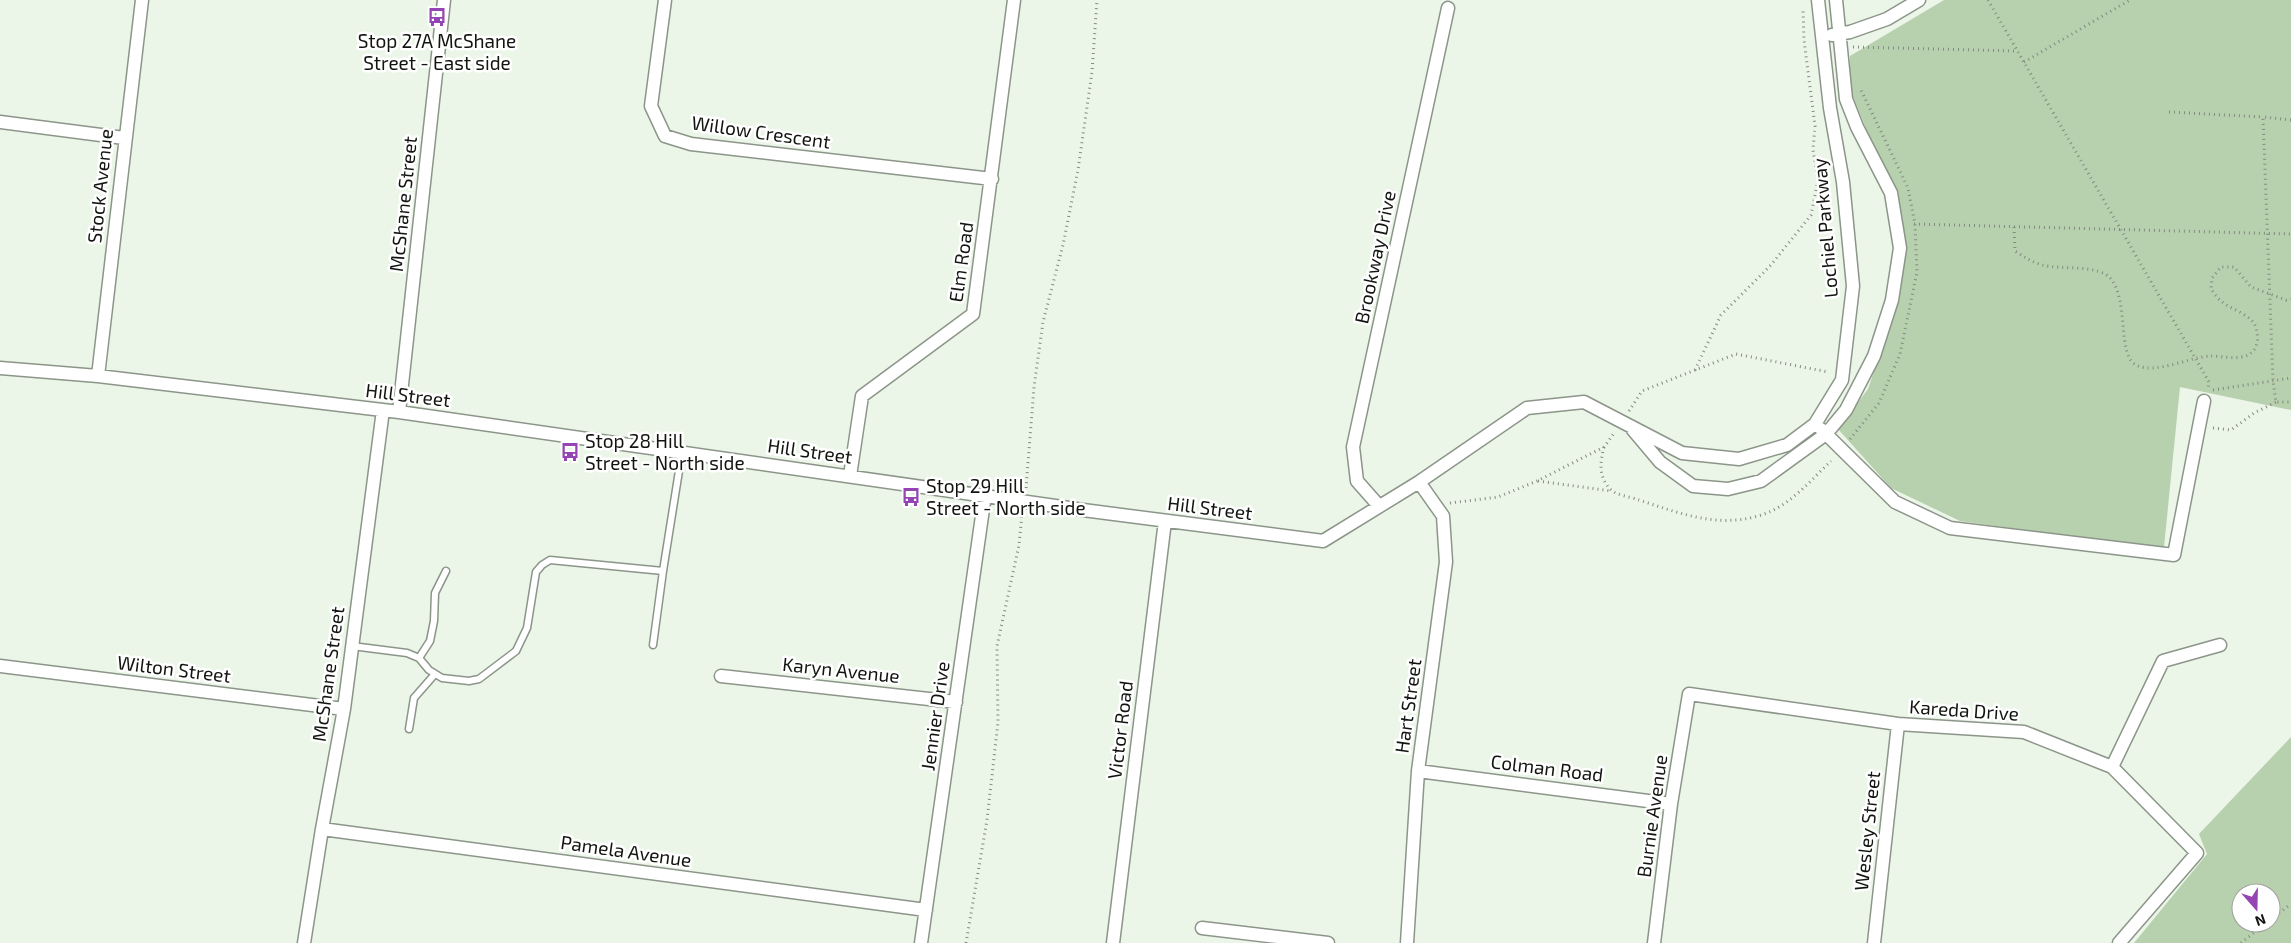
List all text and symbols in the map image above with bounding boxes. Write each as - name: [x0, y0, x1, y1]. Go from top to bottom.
- bus stop icon: Stop 27A McShane Street - East side: [426, 6, 448, 28]
- place label: Stop 27A McShane Street - East side: [358, 29, 516, 74]
- street label: Willow Crescent: [690, 110, 832, 153]
- street label: Stock Avenue: [82, 128, 117, 244]
- street label: McShane Street: [384, 135, 421, 273]
- street label: Lochiel Parkway: [1807, 157, 1842, 299]
- street label: Brookway Drive: [1349, 188, 1400, 326]
- street label: Elm Road: [943, 220, 978, 304]
- street label: Hill Street: [364, 378, 452, 411]
- place label: Stop 28 Hill Street - North side: [585, 429, 745, 474]
- street label: Hill Street: [766, 433, 854, 468]
- bus stop icon: Stop 28 Hill Street - North side: [559, 441, 581, 463]
- place label: Stop 29 Hill Street - North side: [926, 474, 1086, 519]
- bus stop icon: Stop 29 Hill Street - North side: [900, 486, 922, 508]
- street label: Hill Street: [1166, 491, 1254, 524]
- street label: McShane Street: [307, 605, 348, 743]
- street label: Wilton Street: [116, 650, 232, 687]
- street label: Karyn Avenue: [781, 652, 901, 687]
- street label: Hart Street: [1390, 657, 1426, 755]
- street label: Jennier Drive: [915, 660, 954, 772]
- street label: Victor Road: [1102, 679, 1137, 780]
- street label: Kareda Drive: [1908, 694, 2020, 725]
- street label: Colman Road: [1489, 749, 1605, 786]
- street label: Burnie Avenue: [1632, 753, 1671, 879]
- street label: Wesley Street: [1849, 770, 1884, 892]
- street label: Pamela Avenue: [559, 830, 693, 871]
- north arrow: [2231, 883, 2281, 933]
- text: N: [2253, 911, 2268, 930]

